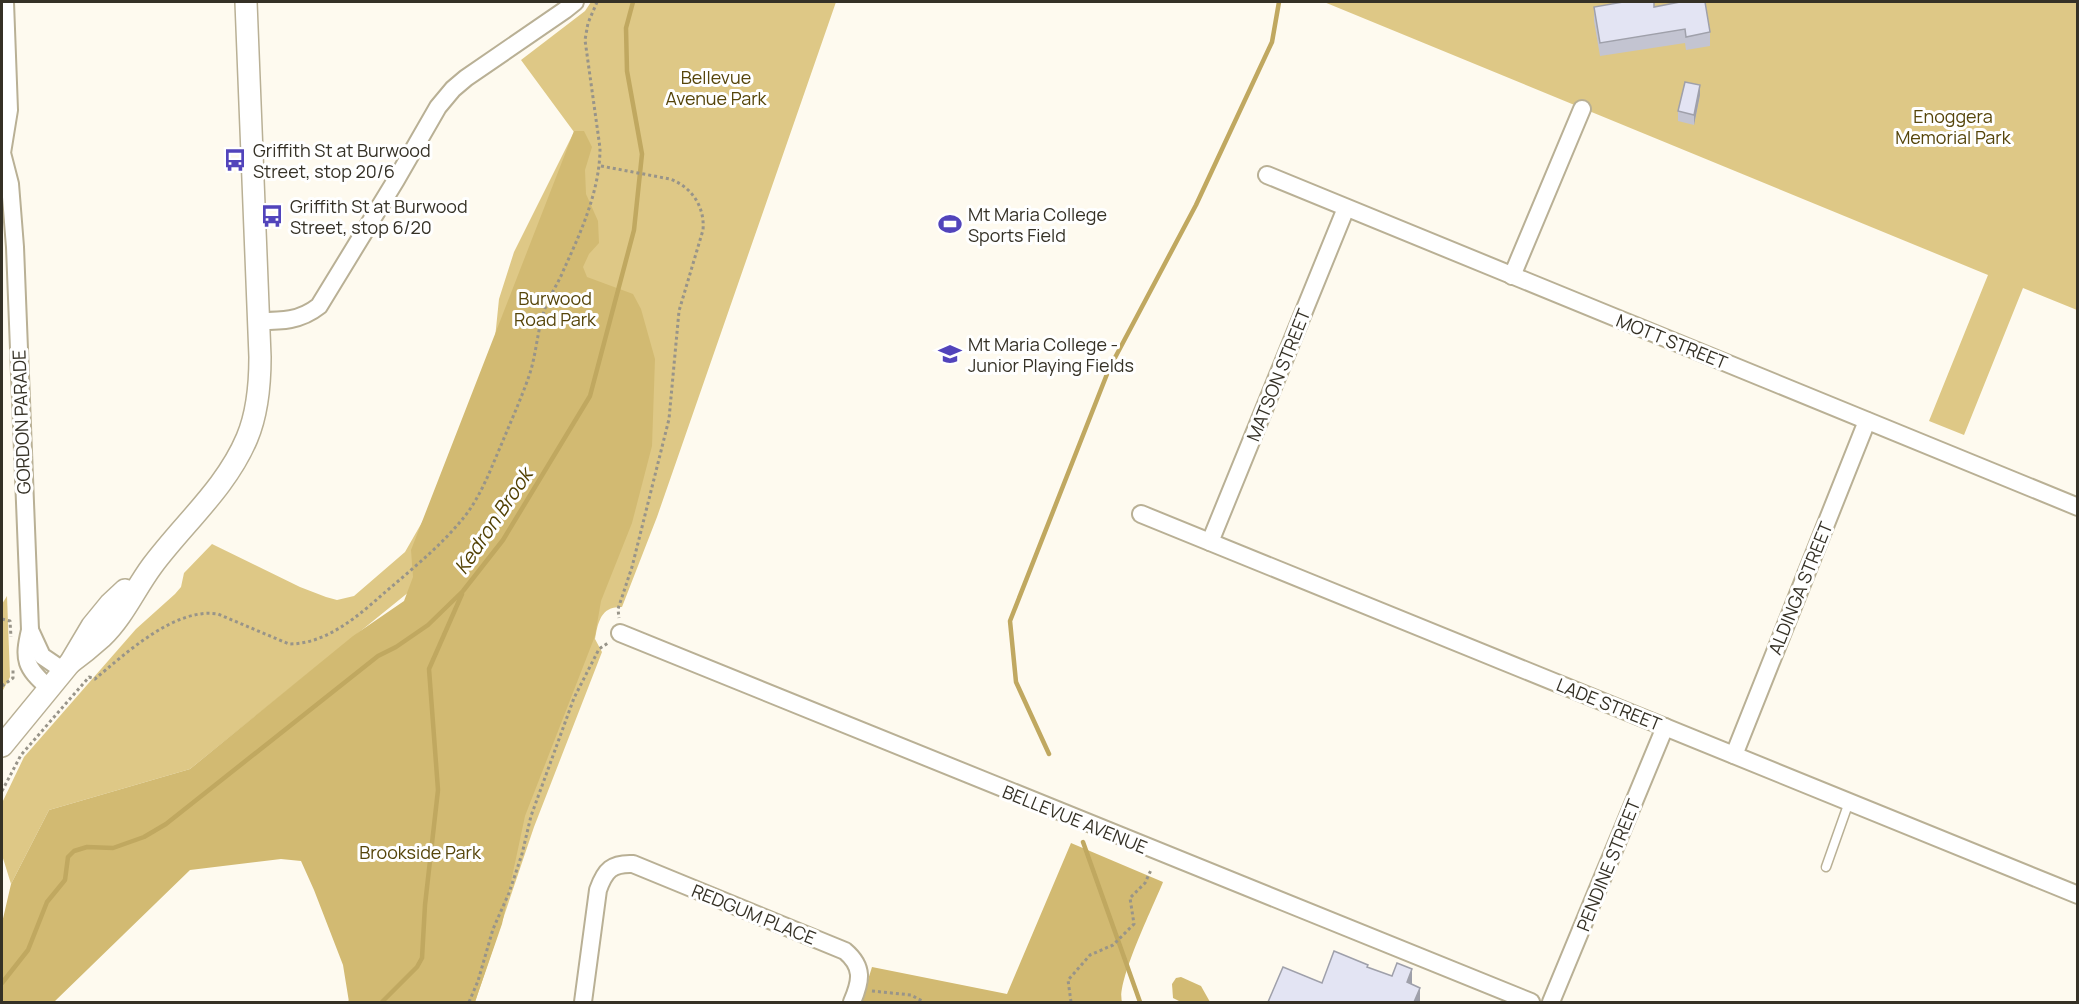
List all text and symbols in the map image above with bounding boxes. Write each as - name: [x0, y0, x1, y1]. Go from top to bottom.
- park label: Bellevue Avenue Park: [665, 65, 768, 110]
- park label: Enoggera Memorial Park: [1895, 104, 2012, 149]
- place label: Griffith St at Burwood Street, stop 20/6: [253, 138, 431, 183]
- bus stop icon: Griffith St at Burwood Street, stop 20/6: [222, 147, 248, 173]
- place label: Griffith St at Burwood Street, stop 6/20: [290, 194, 468, 239]
- place label: Mt Maria College Sports Field: [968, 202, 1107, 247]
- bus stop icon: Griffith St at Burwood Street, stop 6/20: [259, 203, 285, 229]
- sports icon: Mt Maria College Sports Field: [937, 211, 963, 237]
- park label: Burwood Road Park: [514, 286, 597, 331]
- street label: MATSON STREET: [1241, 305, 1316, 445]
- street label: MOTT STREET: [1613, 308, 1731, 374]
- place label: Mt Maria College - Junior Playing Fields: [968, 332, 1134, 377]
- school or university icon: Mt Maria College - Junior Playing Fields: [937, 341, 963, 367]
- street label: GORDON PARADE: [6, 349, 36, 495]
- water label: Kedron Brook: [448, 460, 540, 579]
- street label: ALDINGA STREET: [1762, 518, 1838, 658]
- street label: LADE STREET: [1553, 672, 1665, 736]
- street label: BELLEVUE AVENUE: [999, 779, 1151, 859]
- street label: PENDINE STREET: [1571, 795, 1646, 935]
- park label: Brookside Park: [359, 840, 482, 864]
- street label: REDGUM PLACE: [688, 878, 820, 950]

